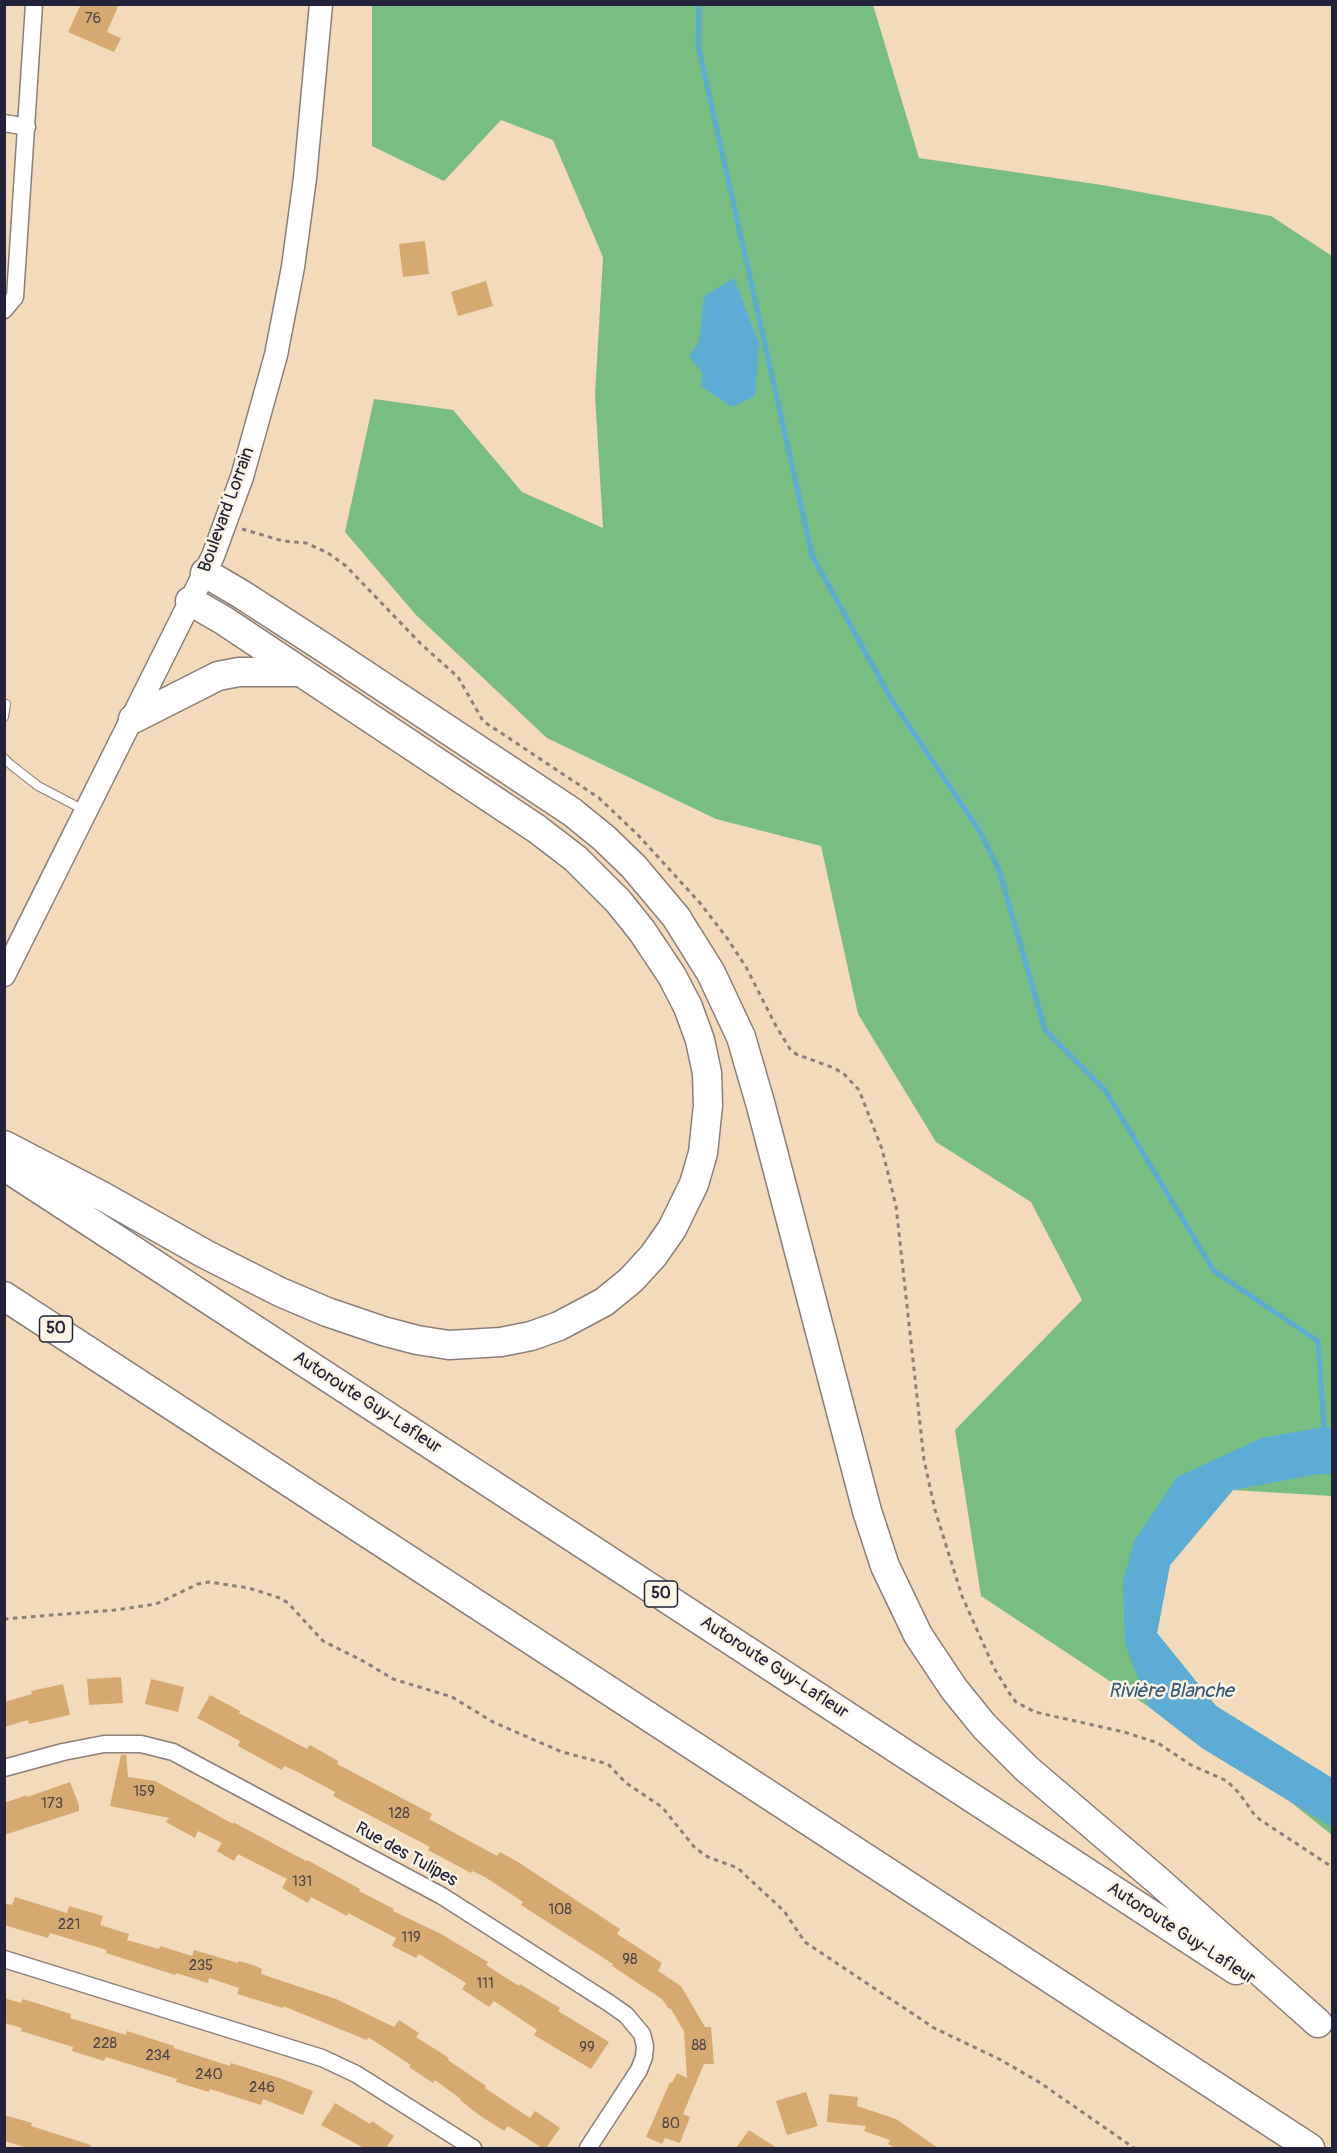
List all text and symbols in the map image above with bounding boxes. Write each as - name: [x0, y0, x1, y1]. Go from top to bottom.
- house number: 76: [85, 10, 101, 28]
- street label: Boulevard Lorrain: [194, 444, 260, 576]
- road number: 50: [40, 1316, 72, 1342]
- street label: Autoroute Guy-Lafleur: [289, 1347, 445, 1459]
- road number: 50: [644, 1581, 678, 1607]
- street label: Autoroute Guy-Lafleur: [696, 1612, 852, 1724]
- water label: Rivière Blanche: [1108, 1680, 1234, 1704]
- house number: 159: [133, 1783, 155, 1801]
- house number: 173: [41, 1795, 63, 1813]
- house number: 128: [388, 1805, 410, 1823]
- street label: Rue des Tulipes: [351, 1818, 461, 1892]
- house number: 131: [292, 1873, 312, 1891]
- street label: Autoroute Guy-Lafleur: [1103, 1878, 1259, 1990]
- house number: 108: [548, 1901, 572, 1919]
- house number: 221: [58, 1916, 80, 1934]
- house number: 119: [401, 1929, 421, 1947]
- house number: 98: [622, 1951, 638, 1969]
- house number: 235: [189, 1957, 213, 1975]
- house number: 111: [476, 1975, 494, 1993]
- house number: 228: [93, 2035, 117, 2053]
- house number: 88: [691, 2037, 707, 2055]
- house number: 99: [579, 2039, 595, 2057]
- house number: 234: [145, 2047, 171, 2065]
- house number: 240: [195, 2066, 223, 2084]
- house number: 246: [249, 2079, 275, 2097]
- house number: 80: [662, 2115, 680, 2133]

